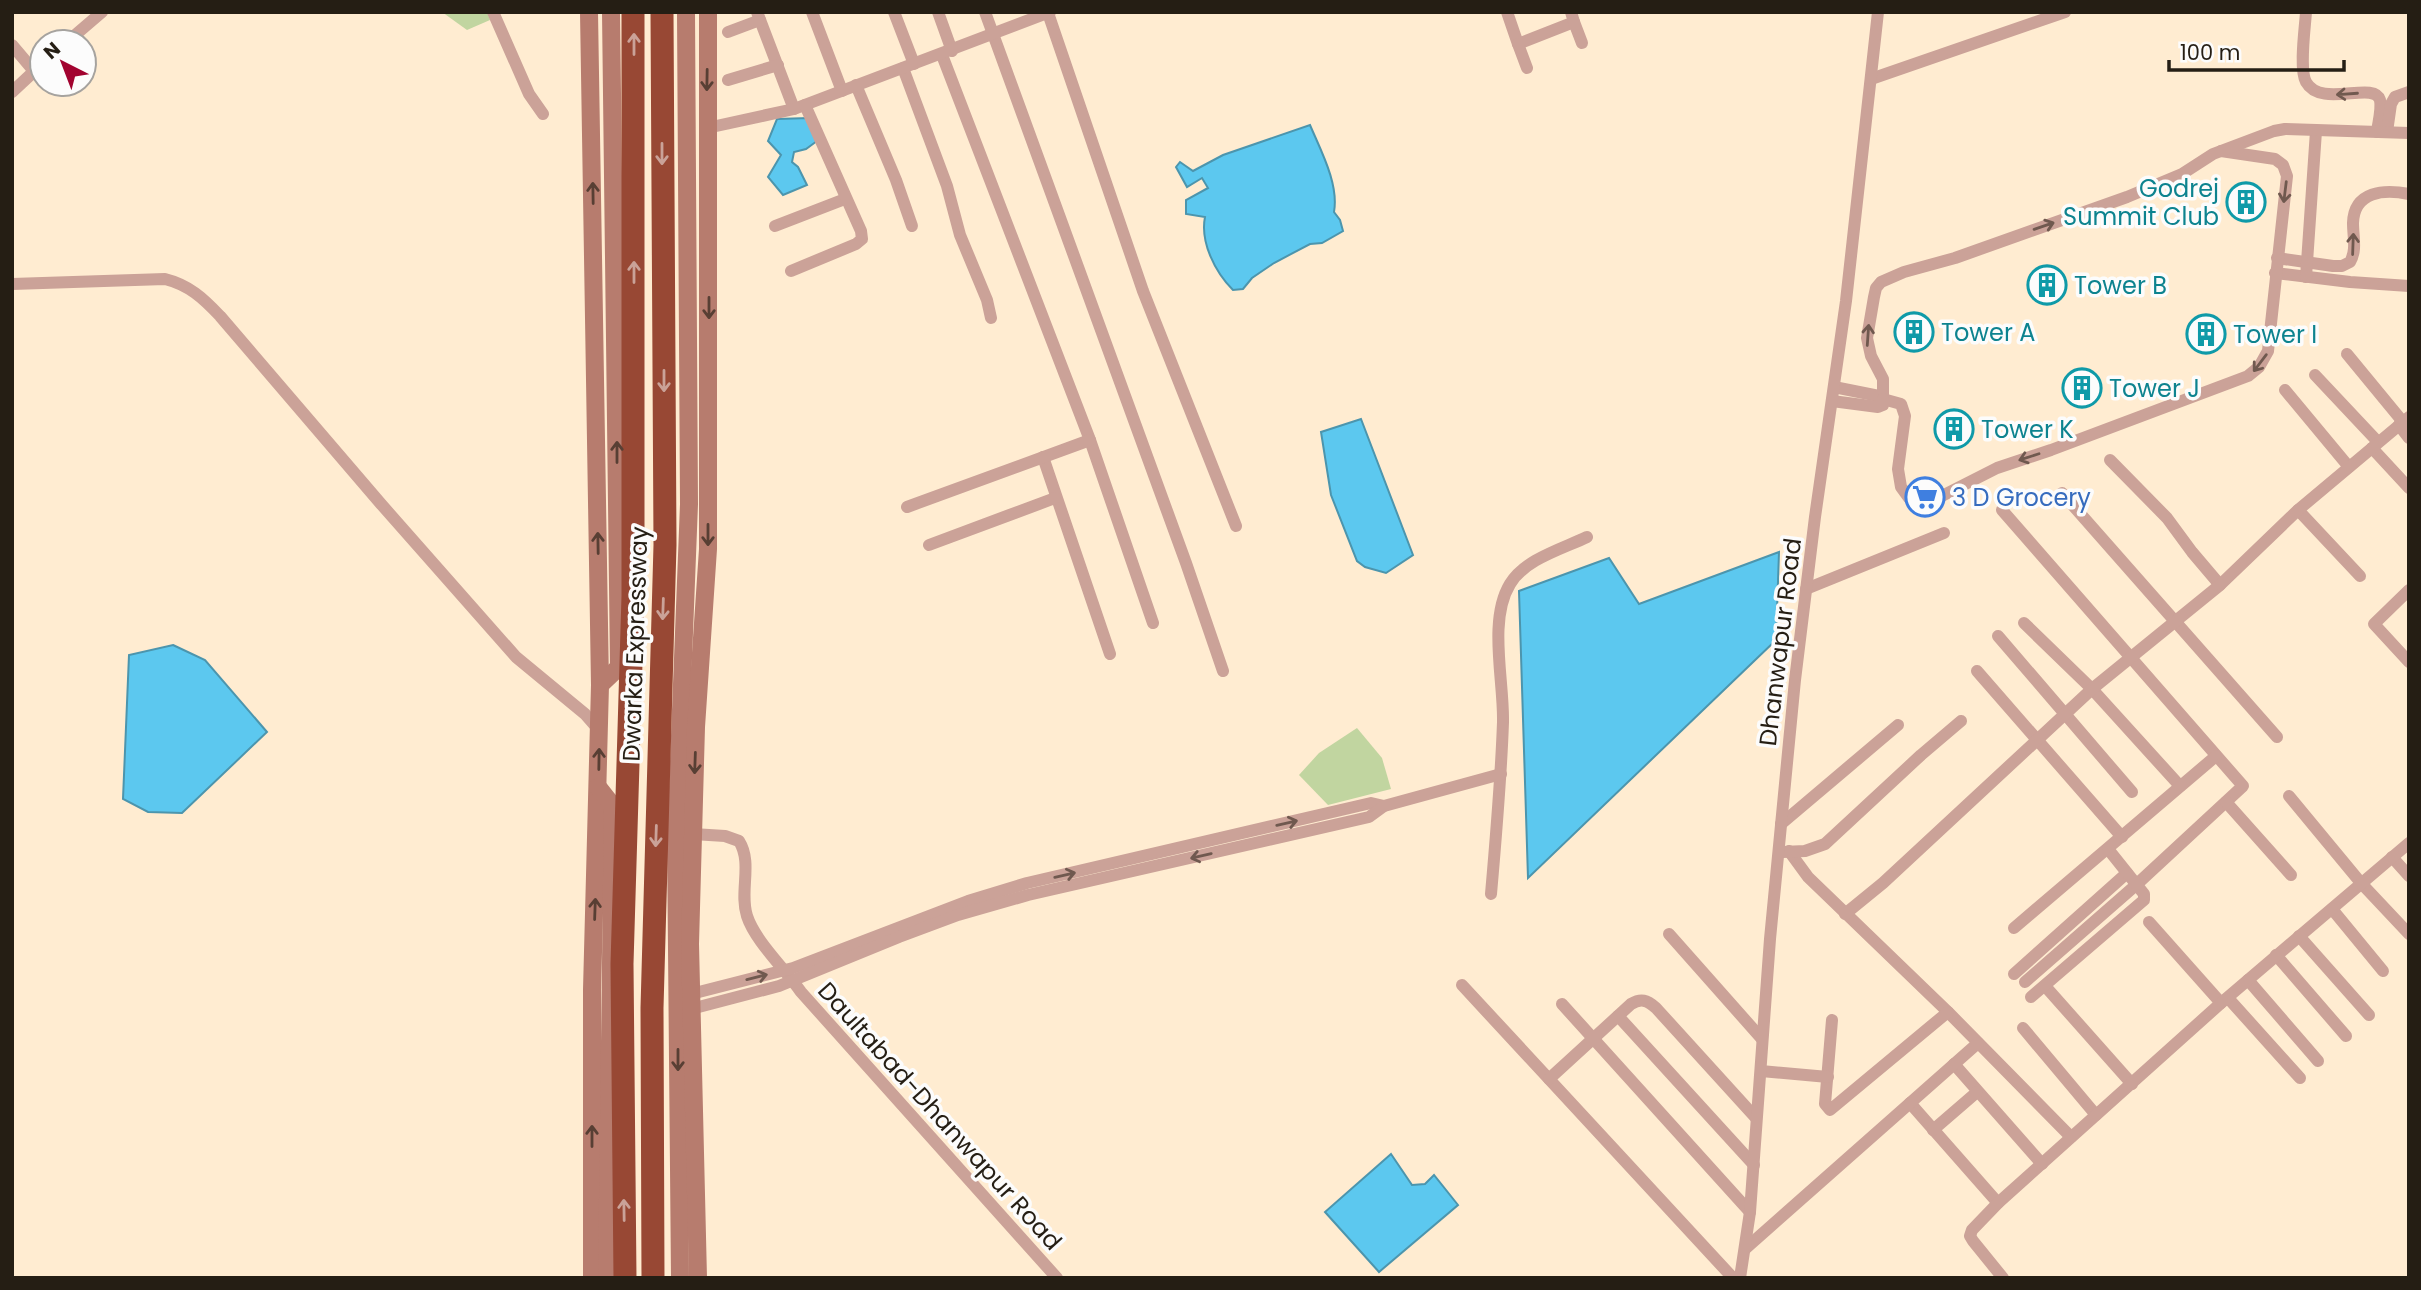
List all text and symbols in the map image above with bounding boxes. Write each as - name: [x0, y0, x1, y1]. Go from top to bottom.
- north arrow: [28, 28, 98, 98]
- scale bar: [2169, 28, 2344, 72]
- one-way arrow: [627, 33, 640, 56]
- text: N: [38, 36, 66, 66]
- text: 100 m: [2180, 38, 2240, 67]
- one-way arrow: [700, 69, 714, 92]
- one-way arrow: [2336, 87, 2359, 100]
- one-way arrow: [656, 142, 669, 165]
- place label: Godrej Summit Club: [2063, 172, 2219, 233]
- building icon: Godrej Summit Club: [2225, 181, 2267, 223]
- one-way arrow: [2278, 181, 2291, 203]
- one-way arrow: [586, 182, 600, 205]
- one-way arrow: [2032, 219, 2054, 231]
- one-way arrow: [2347, 233, 2360, 256]
- one-way arrow: [627, 260, 641, 283]
- building icon: Tower B: [2026, 264, 2068, 306]
- place label: Tower B: [2074, 269, 2167, 302]
- one-way arrow: [702, 296, 716, 319]
- building icon: Tower A: [1893, 311, 1935, 353]
- building icon: Tower I: [2185, 313, 2227, 355]
- place label: Tower A: [1941, 316, 2035, 349]
- place label: Tower I: [2233, 318, 2317, 351]
- one-way arrow: [1862, 324, 1875, 347]
- one-way arrow: [2252, 353, 2267, 371]
- building icon: Tower J: [2061, 367, 2103, 409]
- one-way arrow: [657, 370, 671, 393]
- place label: Tower J: [2109, 372, 2200, 405]
- building icon: Tower K: [1933, 408, 1975, 450]
- place label: Tower K: [1981, 413, 2074, 446]
- one-way arrow: [610, 441, 624, 464]
- one-way arrow: [2018, 452, 2040, 465]
- supermarket icon: 3 D Grocery: [1904, 476, 1946, 518]
- place label: 3 D Grocery: [1952, 481, 2091, 514]
- one-way arrow: [701, 524, 715, 547]
- street label: Dwarka Expressway: [614, 525, 656, 762]
- one-way arrow: [591, 532, 605, 555]
- street label: Dhanwapur Road: [1751, 536, 1809, 748]
- one-way arrow: [656, 597, 669, 620]
- one-way arrow: [592, 747, 605, 770]
- one-way arrow: [688, 751, 701, 774]
- one-way arrow: [1275, 815, 1298, 829]
- one-way arrow: [649, 825, 662, 848]
- one-way arrow: [1190, 850, 1213, 863]
- one-way arrow: [1053, 867, 1076, 881]
- one-way arrow: [588, 897, 601, 920]
- one-way arrow: [745, 970, 768, 983]
- street label: Daultabad-Dhanwapur Road: [810, 975, 1070, 1257]
- one-way arrow: [671, 1048, 685, 1071]
- one-way arrow: [585, 1125, 599, 1148]
- one-way arrow: [617, 1198, 631, 1221]

